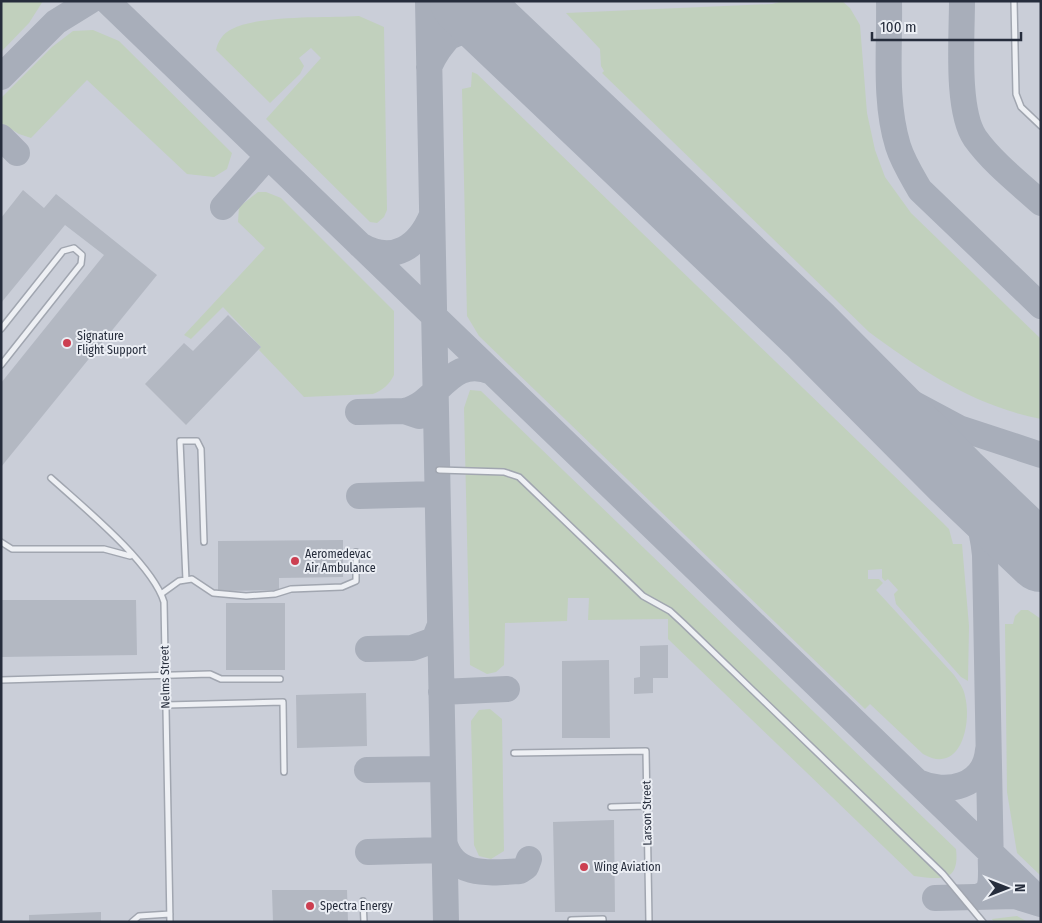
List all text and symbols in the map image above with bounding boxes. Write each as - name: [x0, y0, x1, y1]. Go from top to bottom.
- scale bar: [872, 10, 1021, 42]
- text: 100 m: [880, 18, 917, 36]
- place label: Signature Flight Support: [77, 329, 147, 357]
- marker: Signature Flight Support: [61, 337, 73, 349]
- place label: Aeromedevac Air Ambulance: [305, 547, 376, 575]
- marker: Aeromedevac Air Ambulance: [289, 555, 301, 567]
- street label: Nelms Street: [157, 645, 173, 709]
- street label: Larson Street: [639, 780, 655, 846]
- place label: Wing Aviation: [594, 860, 661, 874]
- marker: Wing Aviation: [578, 861, 590, 873]
- north arrow: [982, 863, 1032, 913]
- text: N: [1011, 884, 1028, 892]
- place label: Spectra Energy: [320, 899, 393, 913]
- marker: Spectra Energy: [304, 900, 316, 912]

